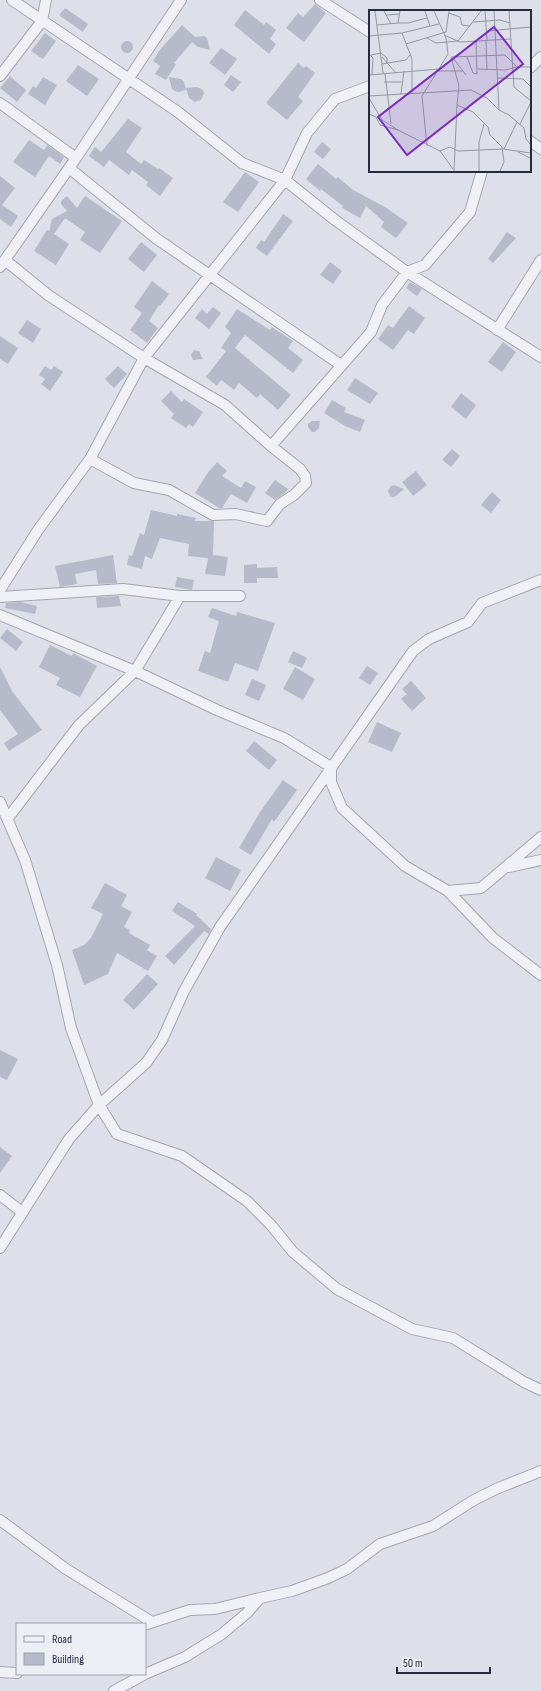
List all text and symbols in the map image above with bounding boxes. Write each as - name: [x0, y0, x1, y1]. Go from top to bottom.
- inset map: [369, 10, 531, 172]
- legend: [16, 1623, 146, 1675]
- text: Road: [52, 1632, 72, 1647]
- scale bar: [397, 1649, 490, 1675]
- text: Building: [52, 1652, 84, 1667]
- text: 50 m: [403, 1656, 423, 1671]

